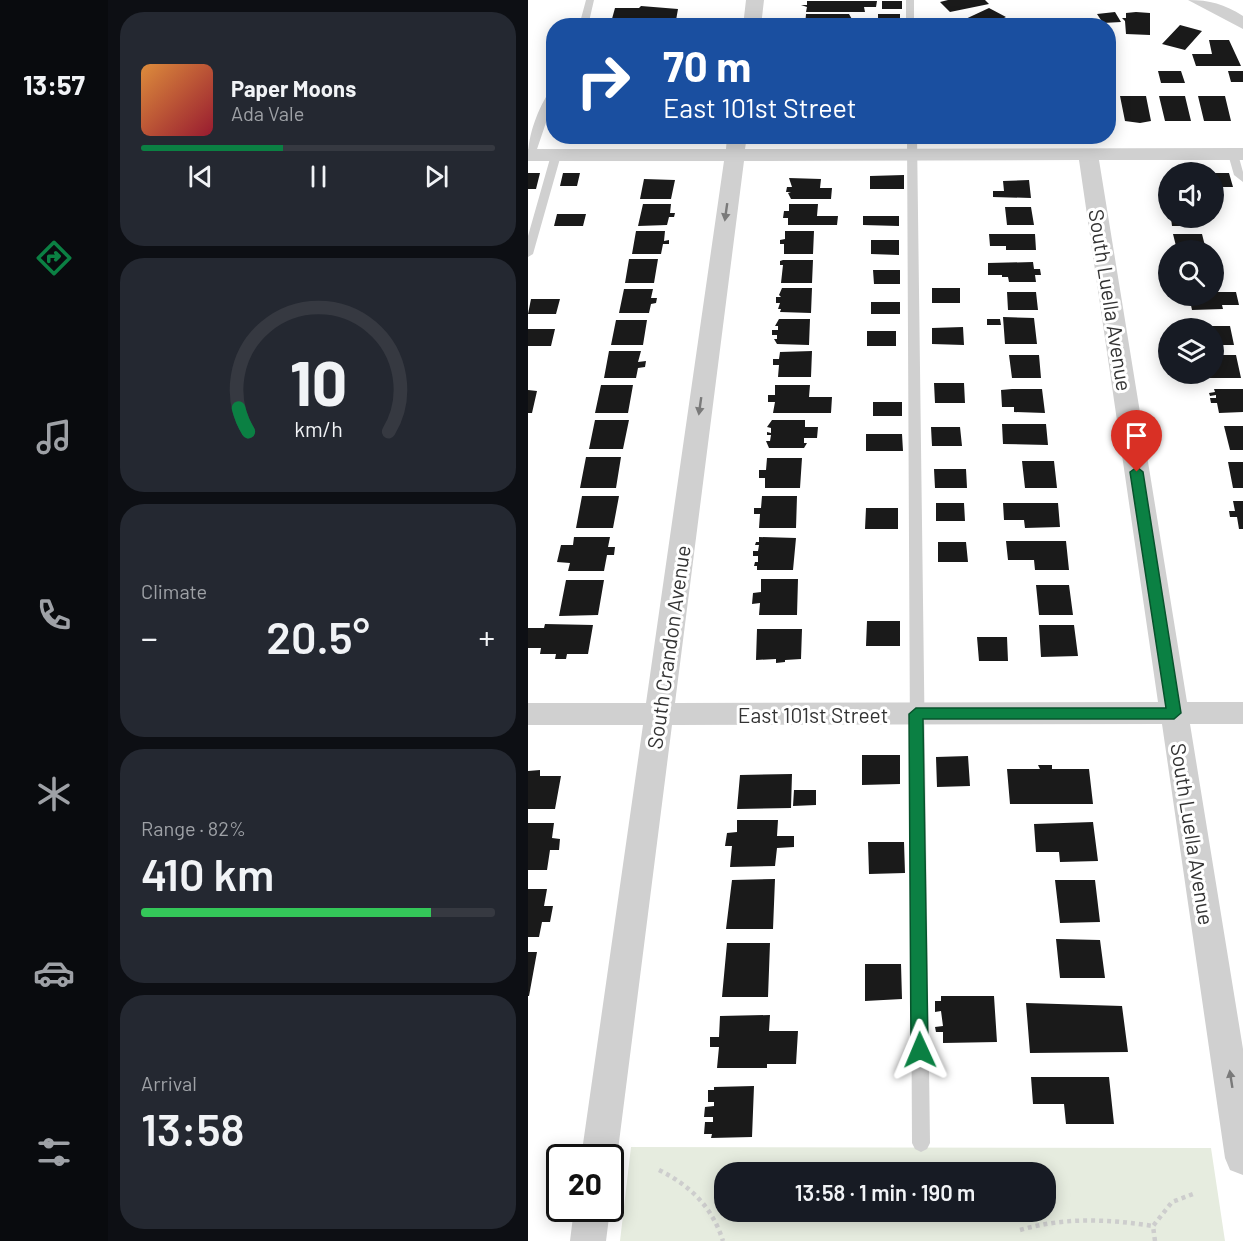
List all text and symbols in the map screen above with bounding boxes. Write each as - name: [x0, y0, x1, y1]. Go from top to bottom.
- text: 70 m: [663, 40, 751, 90]
- icon: right: [564, 42, 642, 120]
- text: 13:57: [23, 68, 85, 100]
- text: Paper Moons: [231, 75, 356, 101]
- text: East 101st Street: [663, 91, 857, 123]
- text: Ada Vale: [231, 101, 304, 125]
- icon: previous: [184, 160, 217, 193]
- icon: pause: [302, 160, 335, 193]
- icon: next: [420, 160, 453, 193]
- map controls: [1158, 162, 1224, 384]
- button: sound: [1158, 162, 1224, 228]
- one-way arrow: [722, 203, 731, 222]
- street label: South Luella Avenue: [1084, 207, 1138, 393]
- icon: directions: [33, 237, 75, 279]
- button: search: [1158, 240, 1224, 306]
- button: layers: [1158, 318, 1224, 384]
- text: 10: [289, 344, 347, 418]
- one-way arrow: [696, 396, 705, 415]
- pin: [1111, 410, 1162, 472]
- icon: music: [33, 416, 75, 458]
- text: km/h: [294, 416, 342, 441]
- icon: arrive: [1120, 419, 1153, 452]
- street label: South Crandon Avenue: [641, 543, 695, 751]
- text: Climate: [141, 579, 207, 603]
- icon: phone: [33, 594, 75, 636]
- text: 20.5°: [266, 609, 370, 663]
- text: −: [141, 617, 158, 657]
- text: +: [478, 617, 495, 657]
- street label: East 101st Street: [738, 702, 888, 727]
- street label: South Luella Avenue: [1166, 741, 1220, 927]
- icon: climate: [33, 773, 75, 815]
- text: Range · 82%: [141, 816, 246, 840]
- text: 410 km: [141, 846, 274, 900]
- icon: car: [33, 952, 75, 994]
- position arrow: [888, 1018, 952, 1082]
- one-way arrow: [1226, 1070, 1235, 1089]
- text: Arrival: [141, 1071, 197, 1095]
- text: 13:58: [141, 1101, 245, 1155]
- icon: filters: [33, 1131, 75, 1173]
- speed limit sign: 20: [546, 1144, 624, 1222]
- text: 13:58 · 1 min · 190 m: [795, 1179, 975, 1205]

